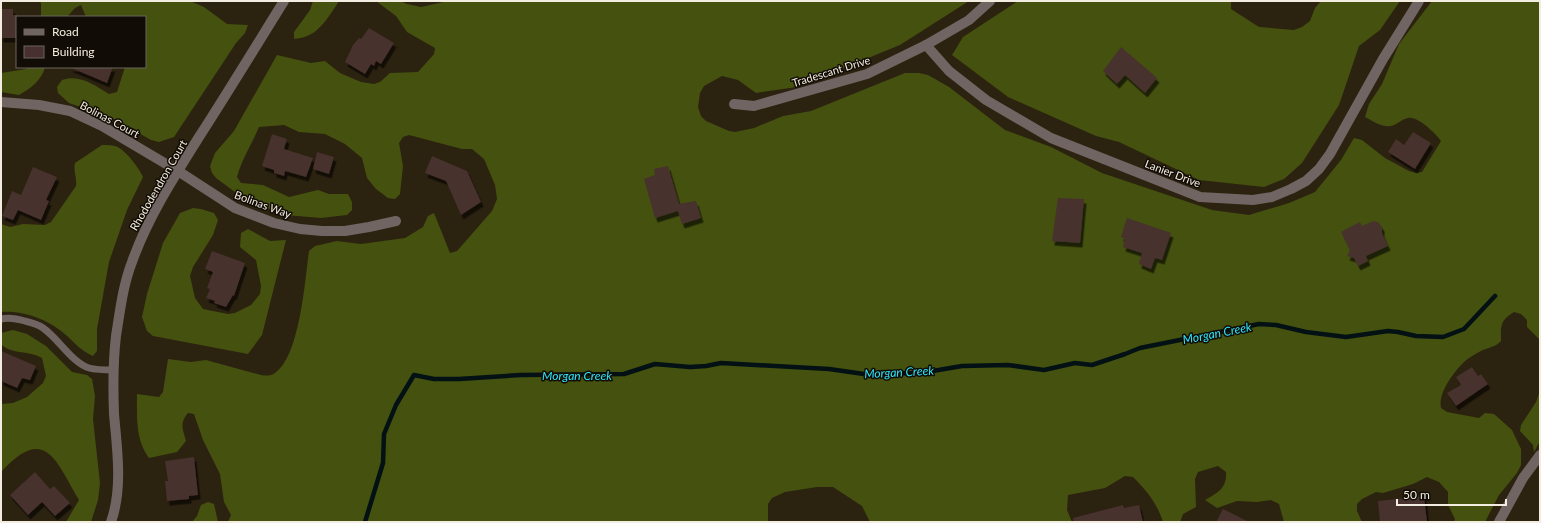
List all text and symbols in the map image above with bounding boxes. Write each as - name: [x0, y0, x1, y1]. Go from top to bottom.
- legend: [16, 16, 146, 68]
- text: Road: [52, 24, 79, 39]
- text: Building: [52, 44, 95, 59]
- street label: Tradescant Drive: [790, 53, 872, 89]
- street label: Bolinas Court: [78, 98, 142, 140]
- street label: Rhododendron Court: [127, 137, 189, 233]
- street label: Lanier Drive: [1143, 156, 1203, 190]
- street label: Bolinas Way: [233, 188, 293, 220]
- water label: Morgan Creek: [1181, 319, 1253, 347]
- water label: Morgan Creek: [864, 363, 935, 381]
- water label: Morgan Creek: [542, 368, 612, 383]
- scale bar: [1397, 481, 1506, 507]
- text: 50 m: [1403, 487, 1430, 502]

